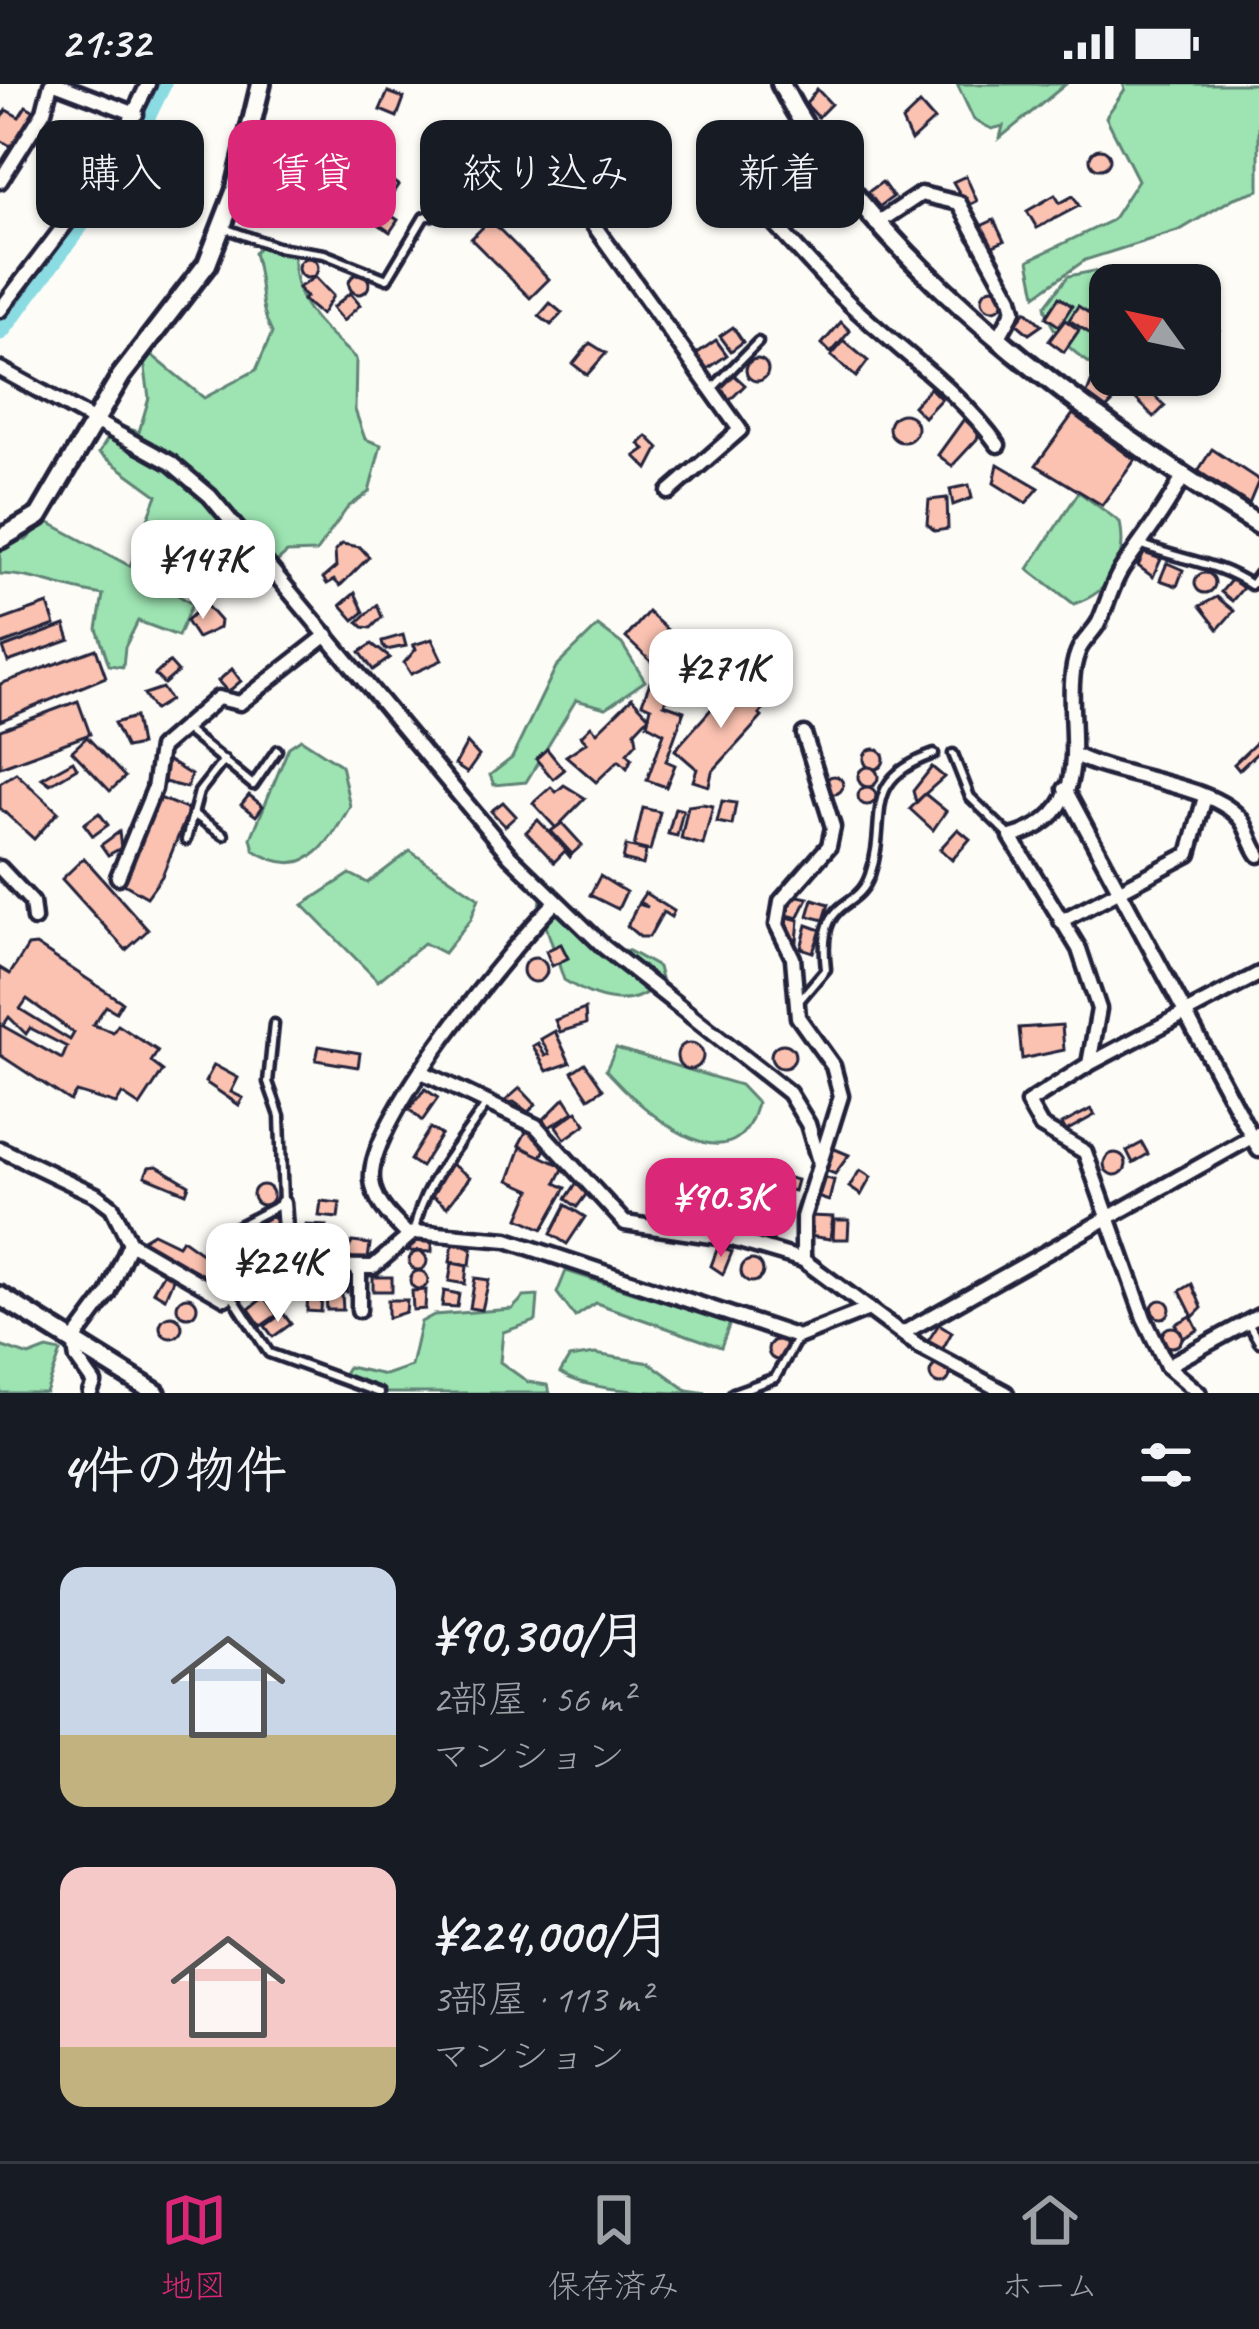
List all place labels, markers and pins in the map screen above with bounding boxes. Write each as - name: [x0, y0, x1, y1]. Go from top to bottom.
- pin: ¥147K: [119, 520, 287, 622]
- pin: ¥271K: [637, 629, 805, 731]
- pin: ¥90.3K: [623, 1158, 819, 1260]
- pin: ¥224K: [194, 1223, 362, 1325]

